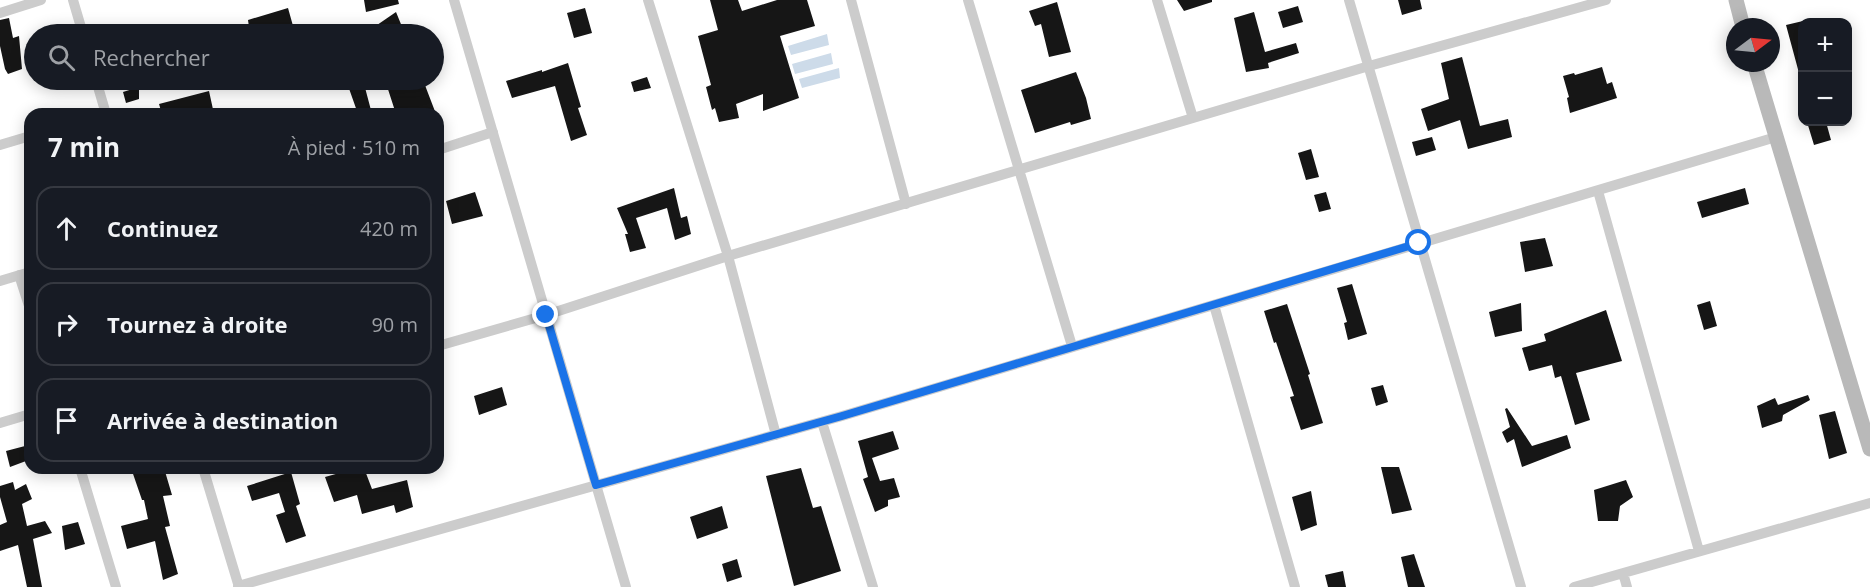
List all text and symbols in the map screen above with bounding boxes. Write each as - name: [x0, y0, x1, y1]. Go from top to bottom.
- north arrow: [1726, 18, 1780, 72]
- map controls: [1798, 18, 1852, 126]
- button: +: [1798, 18, 1852, 72]
- search box: [24, 24, 444, 90]
- icon: search: [45, 41, 78, 74]
- text: Rechercher: [93, 42, 210, 72]
- button: −: [1798, 72, 1852, 126]
- text: 7 min: [48, 129, 120, 165]
- text: À pied · 510 m: [288, 134, 420, 161]
- icon: ahead: [50, 212, 83, 245]
- text: Continuez: [107, 213, 218, 243]
- text: 420 m: [360, 215, 418, 242]
- route start: [1405, 229, 1431, 255]
- route end: [532, 301, 558, 327]
- icon: right: [50, 308, 83, 341]
- text: Tournez à droite: [107, 309, 288, 339]
- text: 90 m: [371, 311, 418, 338]
- icon: arrive: [50, 404, 83, 437]
- text: Arrivée à destination: [107, 405, 338, 435]

